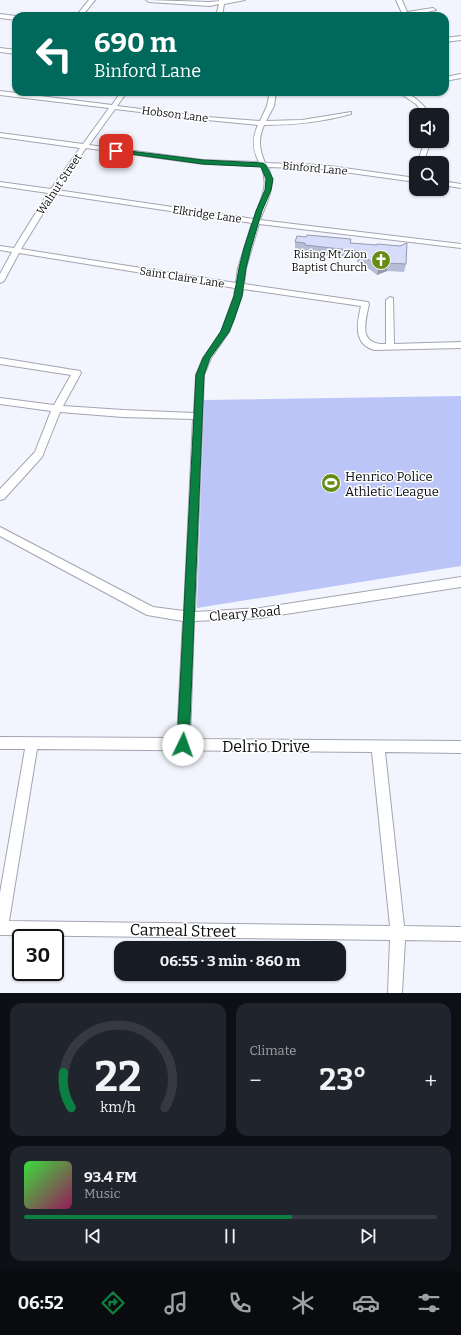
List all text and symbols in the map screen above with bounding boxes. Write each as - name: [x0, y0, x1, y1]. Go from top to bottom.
- text: 690 m: [94, 26, 177, 59]
- icon: left: [28, 28, 80, 80]
- text: Binford Lane: [94, 60, 201, 82]
- street label: Hobson Lane: [141, 104, 209, 125]
- map controls: [409, 108, 449, 196]
- button: sound: [409, 108, 449, 148]
- pin: [99, 134, 133, 168]
- icon: arrive: [105, 140, 127, 162]
- street label: Walnut Street: [34, 151, 85, 217]
- button: search: [409, 156, 449, 196]
- street label: Binford Lane: [282, 159, 348, 178]
- street label: Elkridge Lane: [171, 203, 242, 226]
- place label: Rising Mt Zion Baptist Church: [292, 248, 367, 274]
- church icon: Rising Mt Zion Baptist Church: [370, 249, 392, 271]
- street label: Saint Claire Lane: [139, 264, 225, 291]
- place label: Henrico Police Athletic League: [345, 469, 439, 499]
- sports icon: Henrico Police Athletic League: [320, 472, 342, 494]
- street label: Cleary Road: [209, 603, 282, 624]
- position arrow: [162, 724, 204, 766]
- street label: Delrio Drive: [222, 737, 310, 756]
- street label: Carneal Street: [130, 920, 236, 941]
- speed limit sign: 30: [12, 929, 64, 981]
- text: 06:55 · 3 min · 860 m: [160, 952, 300, 970]
- text: Climate: [250, 1043, 296, 1058]
- text: 22: [94, 1051, 141, 1101]
- text: 23°: [319, 1062, 367, 1098]
- text: −: [250, 1067, 262, 1094]
- text: +: [424, 1067, 437, 1094]
- text: km/h: [100, 1098, 136, 1115]
- text: 93.4 FM: [84, 1168, 137, 1186]
- text: Music: [84, 1186, 120, 1201]
- icon: previous: [82, 1225, 104, 1247]
- icon: pause: [219, 1225, 241, 1247]
- icon: next: [357, 1225, 379, 1247]
- icon: directions: [99, 1289, 127, 1317]
- icon: music: [162, 1289, 190, 1317]
- icon: phone: [226, 1289, 254, 1317]
- icon: climate: [289, 1289, 317, 1317]
- icon: car: [352, 1289, 380, 1317]
- icon: filters: [415, 1289, 443, 1317]
- text: 06:52: [18, 1292, 64, 1314]

